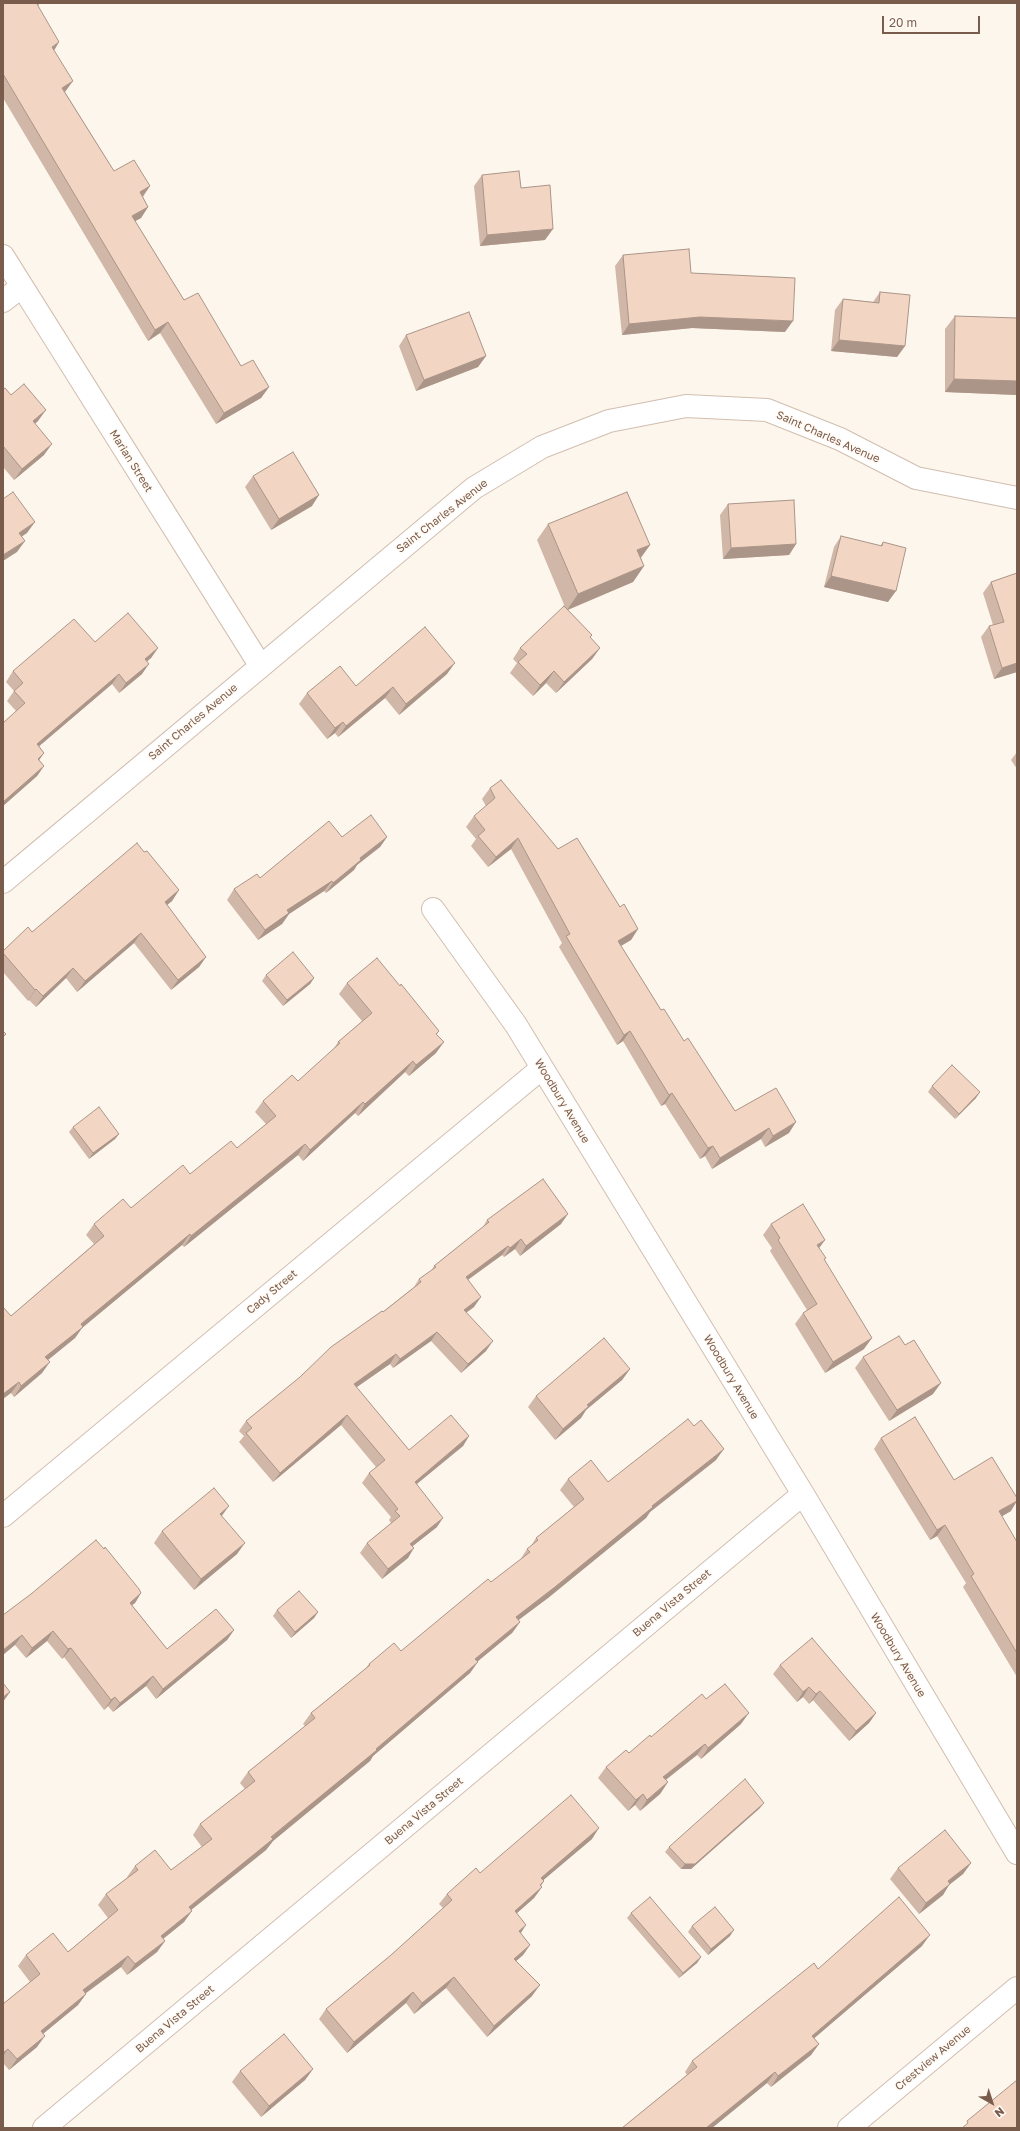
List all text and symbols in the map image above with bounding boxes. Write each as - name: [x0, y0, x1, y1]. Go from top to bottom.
- scale bar: [884, 8, 982, 34]
- text: 20 m: [889, 15, 917, 30]
- street label: Saint Charles Avenue: [774, 408, 882, 466]
- street label: Marian Street: [107, 427, 155, 495]
- street label: Saint Charles Avenue: [394, 476, 490, 556]
- street label: Saint Charles Avenue: [146, 681, 240, 763]
- street label: Woodbury Avenue: [532, 1057, 592, 1145]
- street label: Cady Street: [244, 1267, 300, 1317]
- street label: Woodbury Avenue: [701, 1333, 761, 1421]
- street label: Buena Vista Street: [630, 1566, 714, 1640]
- street label: Woodbury Avenue: [868, 1611, 928, 1699]
- street label: Buena Vista Street: [382, 1774, 466, 1848]
- street label: Buena Vista Street: [133, 1982, 217, 2056]
- street label: Crestview Avenue: [893, 2023, 973, 2093]
- north arrow: [972, 2083, 1012, 2123]
- text: N: [993, 2105, 1007, 2120]

